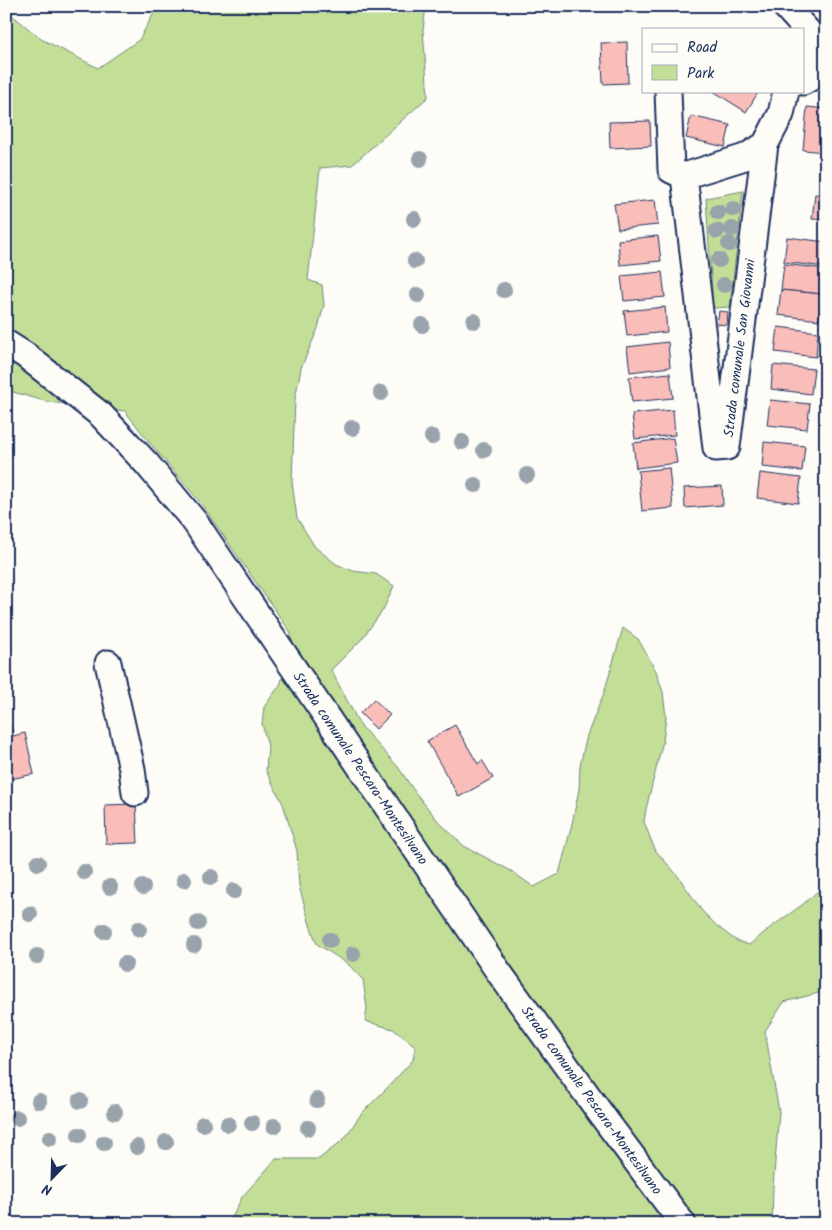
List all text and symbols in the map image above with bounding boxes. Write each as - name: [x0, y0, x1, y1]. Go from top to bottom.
- legend: [642, 28, 804, 92]
- text: Road: [687, 36, 718, 60]
- text: Park: [687, 62, 715, 86]
- street label: Strada comunale San Giovanni: [718, 257, 762, 438]
- street label: Strada comunale Pescara-Montesilvano: [287, 668, 433, 870]
- street label: Strada comunale Pescara-Montesilvano: [515, 1002, 667, 1200]
- north arrow: [28, 1152, 78, 1202]
- text: N: [39, 1177, 56, 1201]

